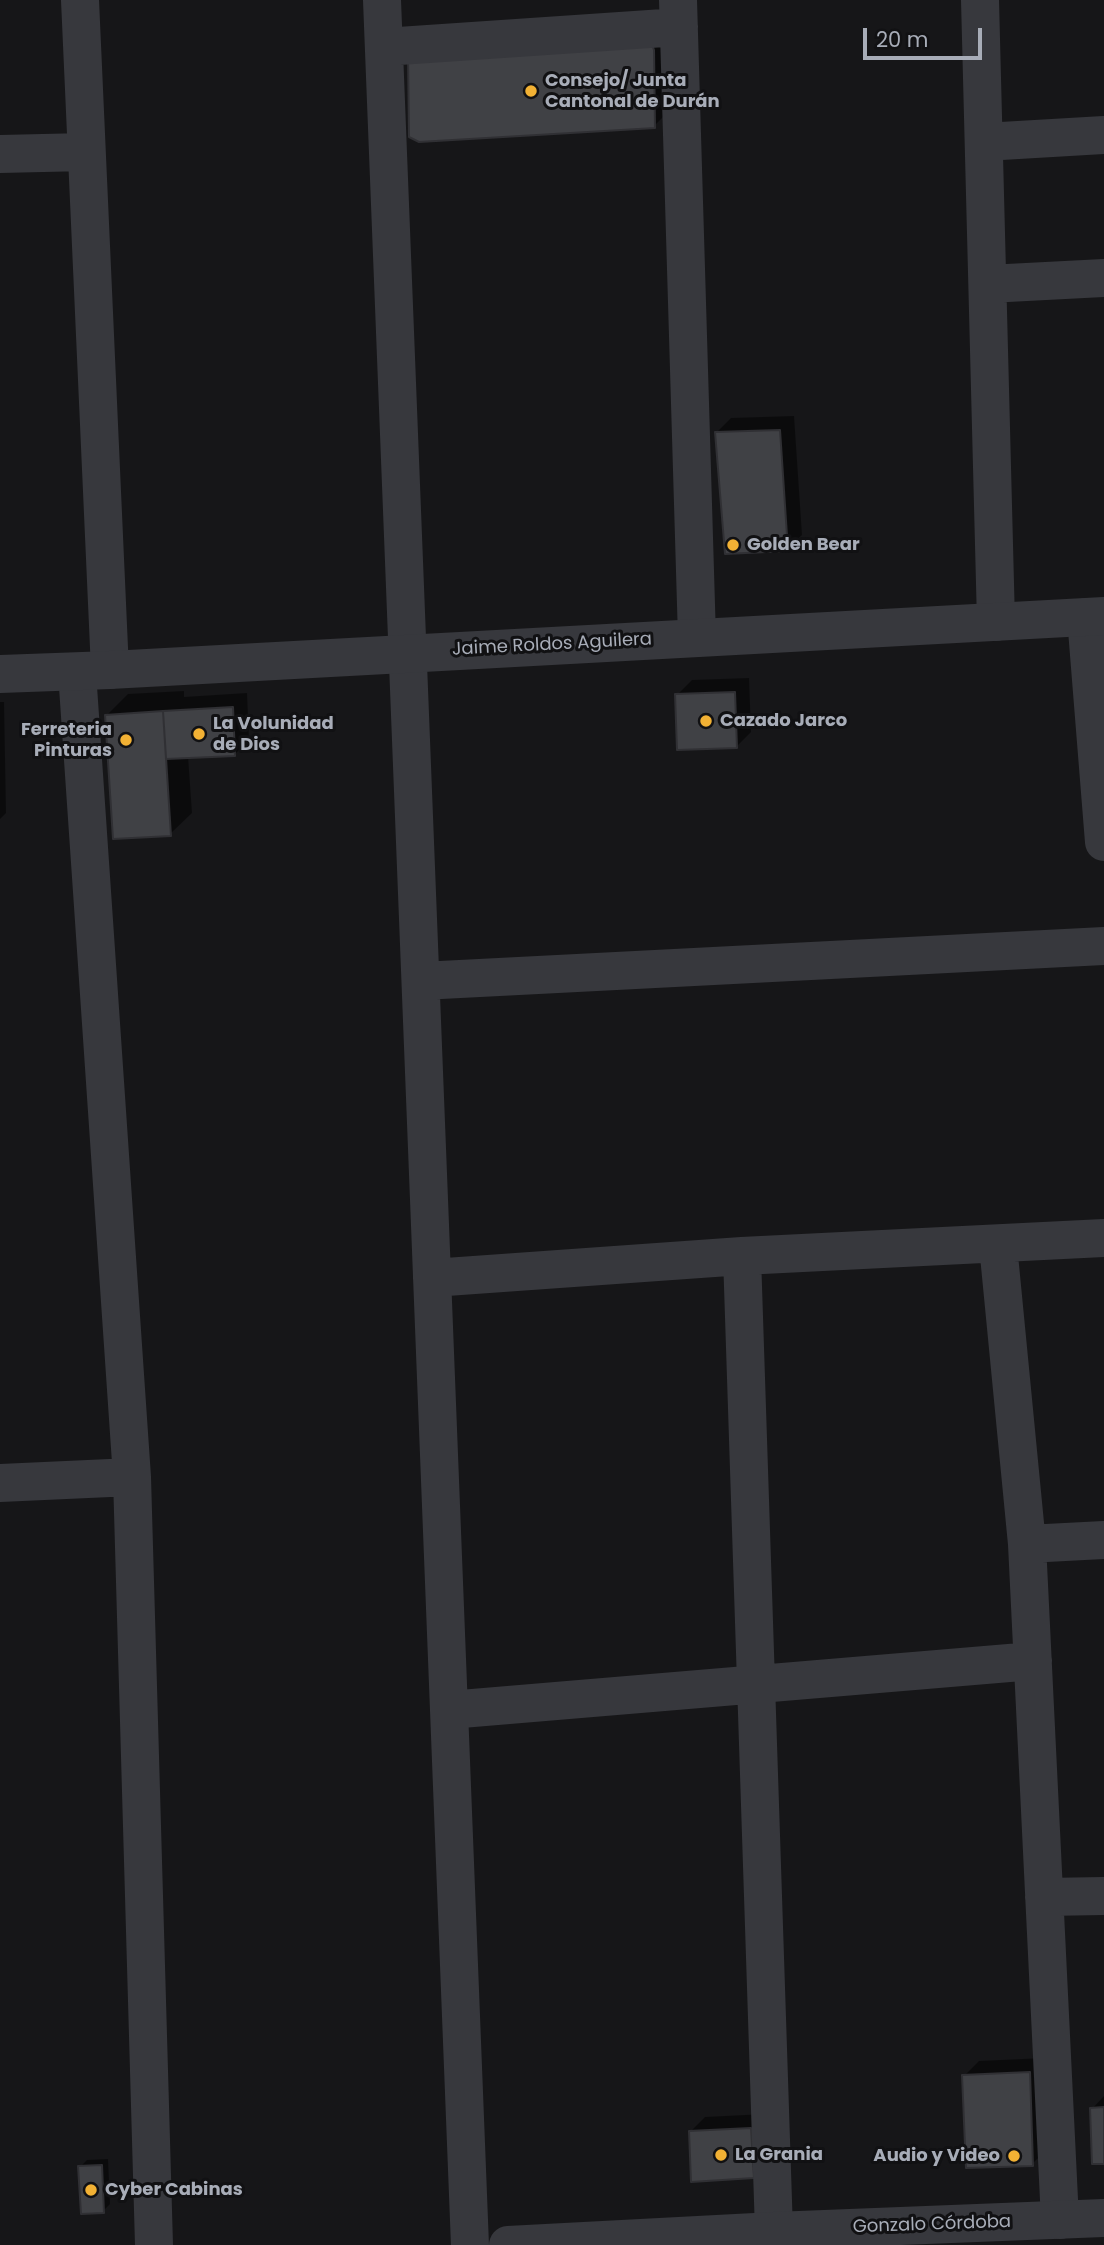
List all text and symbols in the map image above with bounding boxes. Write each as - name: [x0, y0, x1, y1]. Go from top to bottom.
- scale bar: [866, 14, 985, 58]
- text: 20 m: [876, 25, 929, 54]
- place label: Consejo/ Junta Cantonal de Durán: [545, 70, 720, 112]
- marker: Consejo/ Junta Cantonal de Durán: [523, 83, 539, 99]
- place label: Golden Bear: [747, 534, 860, 556]
- marker: Golden Bear: [725, 537, 741, 553]
- street label: Jaime Roldos Aguilera: [452, 629, 652, 661]
- place label: Cazado Jarco: [720, 710, 847, 732]
- place label: La Volunidad de Dios: [213, 713, 334, 756]
- marker: Cazado Jarco: [698, 713, 714, 729]
- place label: Ferreteria Pinturas: [21, 719, 112, 762]
- marker: La Volunidad de Dios: [191, 726, 207, 742]
- marker: Ferreteria Pinturas: [118, 732, 134, 748]
- place label: La Grania: [735, 2144, 823, 2166]
- place label: Audio y Video: [873, 2145, 1000, 2167]
- marker: La Grania: [713, 2147, 729, 2163]
- marker: Audio y Video: [1006, 2148, 1022, 2164]
- place label: Cyber Cabinas: [105, 2179, 243, 2201]
- marker: Cyber Cabinas: [83, 2182, 99, 2198]
- street label: Gonzalo Córdoba: [853, 2211, 1011, 2239]

